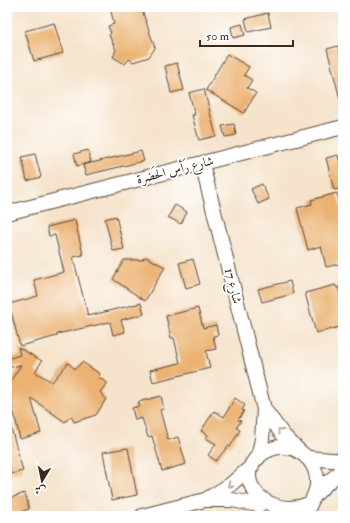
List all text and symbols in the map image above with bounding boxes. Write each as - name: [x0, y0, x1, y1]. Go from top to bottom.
- scale bar: [200, 22, 293, 48]
- text: 50 m: [206, 29, 230, 44]
- street label: شارع رَأس الحَضرة: [134, 151, 216, 190]
- street label: شارع 17: [218, 267, 245, 306]
- one-way arrow: [277, 428, 284, 436]
- north arrow: [22, 461, 62, 501]
- one-way arrow: [227, 480, 234, 487]
- text: ش: [34, 483, 47, 498]

